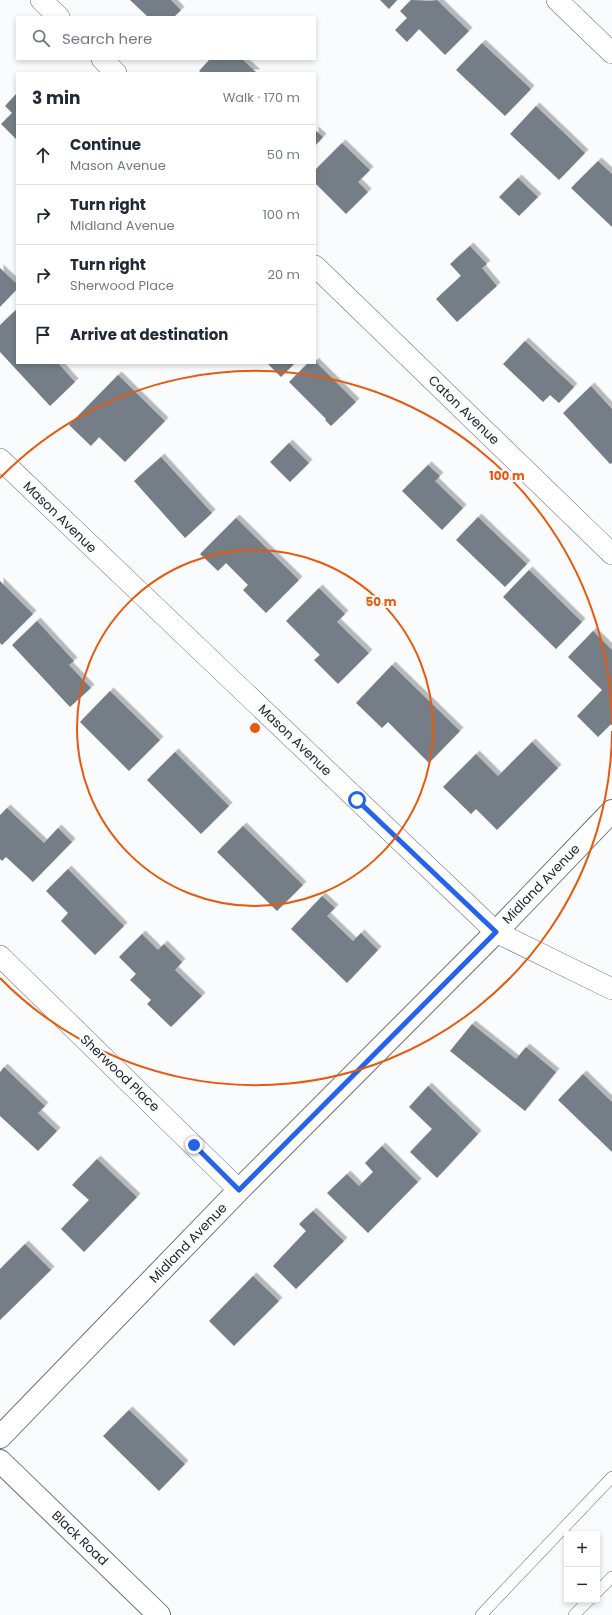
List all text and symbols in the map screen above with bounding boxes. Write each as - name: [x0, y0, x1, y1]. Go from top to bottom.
- search box: [16, 16, 316, 60]
- icon: search: [30, 27, 52, 49]
- text: Search here: [62, 28, 152, 49]
- text: 3 min: [32, 86, 80, 110]
- text: Walk · 170 m: [223, 88, 300, 107]
- text: Continue: [70, 134, 141, 155]
- icon: ahead: [32, 144, 54, 166]
- text: 50 m: [267, 145, 300, 164]
- text: Mason Avenue: [70, 156, 166, 175]
- text: Turn right: [70, 194, 146, 215]
- icon: right: [32, 204, 54, 226]
- text: 100 m: [263, 205, 300, 224]
- text: Midland Avenue: [70, 216, 175, 235]
- text: Turn right: [70, 254, 146, 275]
- icon: right: [32, 264, 54, 286]
- text: 20 m: [267, 265, 300, 284]
- text: Sherwood Place: [70, 276, 174, 295]
- icon: arrive: [32, 324, 54, 346]
- text: Arrive at destination: [70, 324, 228, 345]
- street label: Caton Avenue: [424, 371, 504, 449]
- text: 100 m: [489, 467, 525, 484]
- street label: Mason Avenue: [19, 477, 101, 557]
- text: 50 m: [366, 593, 397, 610]
- street label: Mason Avenue: [254, 700, 336, 780]
- centre of rings: [248, 721, 262, 735]
- route start: [348, 791, 366, 809]
- street label: Midland Avenue: [498, 840, 584, 928]
- street label: Sherwood Place: [76, 1030, 164, 1116]
- route end: [185, 1136, 203, 1154]
- street label: Midland Avenue: [145, 1199, 231, 1287]
- street label: Black Road: [48, 1506, 112, 1570]
- map controls: [564, 1531, 600, 1603]
- button: +: [564, 1531, 600, 1567]
- button: −: [564, 1567, 600, 1603]

